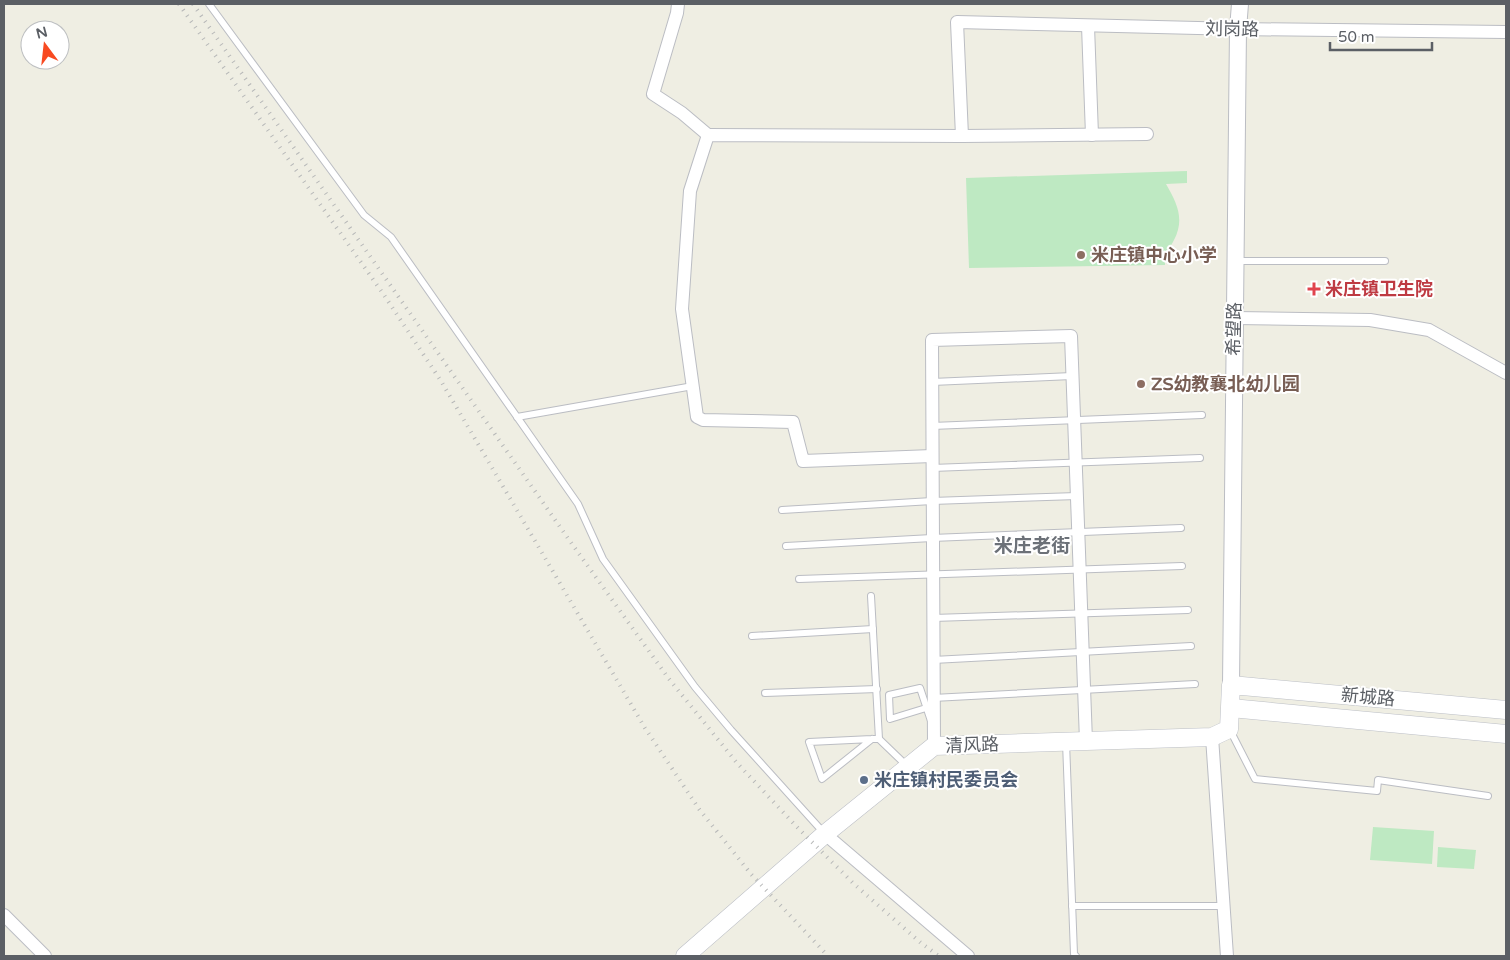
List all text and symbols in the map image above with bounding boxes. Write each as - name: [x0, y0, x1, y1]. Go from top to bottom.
- street label: 刘岗路: [1205, 18, 1259, 40]
- north arrow: [20, 20, 70, 70]
- scale bar: [1330, 20, 1432, 52]
- text: N: [34, 23, 49, 43]
- text: 50 m: [1338, 28, 1375, 46]
- place label: 米庄镇中心小学: [1091, 244, 1217, 266]
- marker: 米庄镇中心小学: [1075, 249, 1087, 261]
- place label: 米庄镇卫生院: [1325, 278, 1433, 300]
- marker: 米庄镇卫生院: [1307, 282, 1321, 296]
- street label: 希望路: [1223, 302, 1245, 356]
- place label: ZS幼教襄北幼儿园: [1151, 373, 1300, 395]
- marker: ZS幼教襄北幼儿园: [1135, 378, 1147, 390]
- district label: 米庄老街: [994, 535, 1070, 557]
- street label: 新城路: [1340, 684, 1396, 710]
- street label: 清风路: [945, 733, 999, 757]
- place label: 米庄镇村民委员会: [874, 769, 1018, 791]
- marker: 米庄镇村民委员会: [858, 774, 870, 786]

